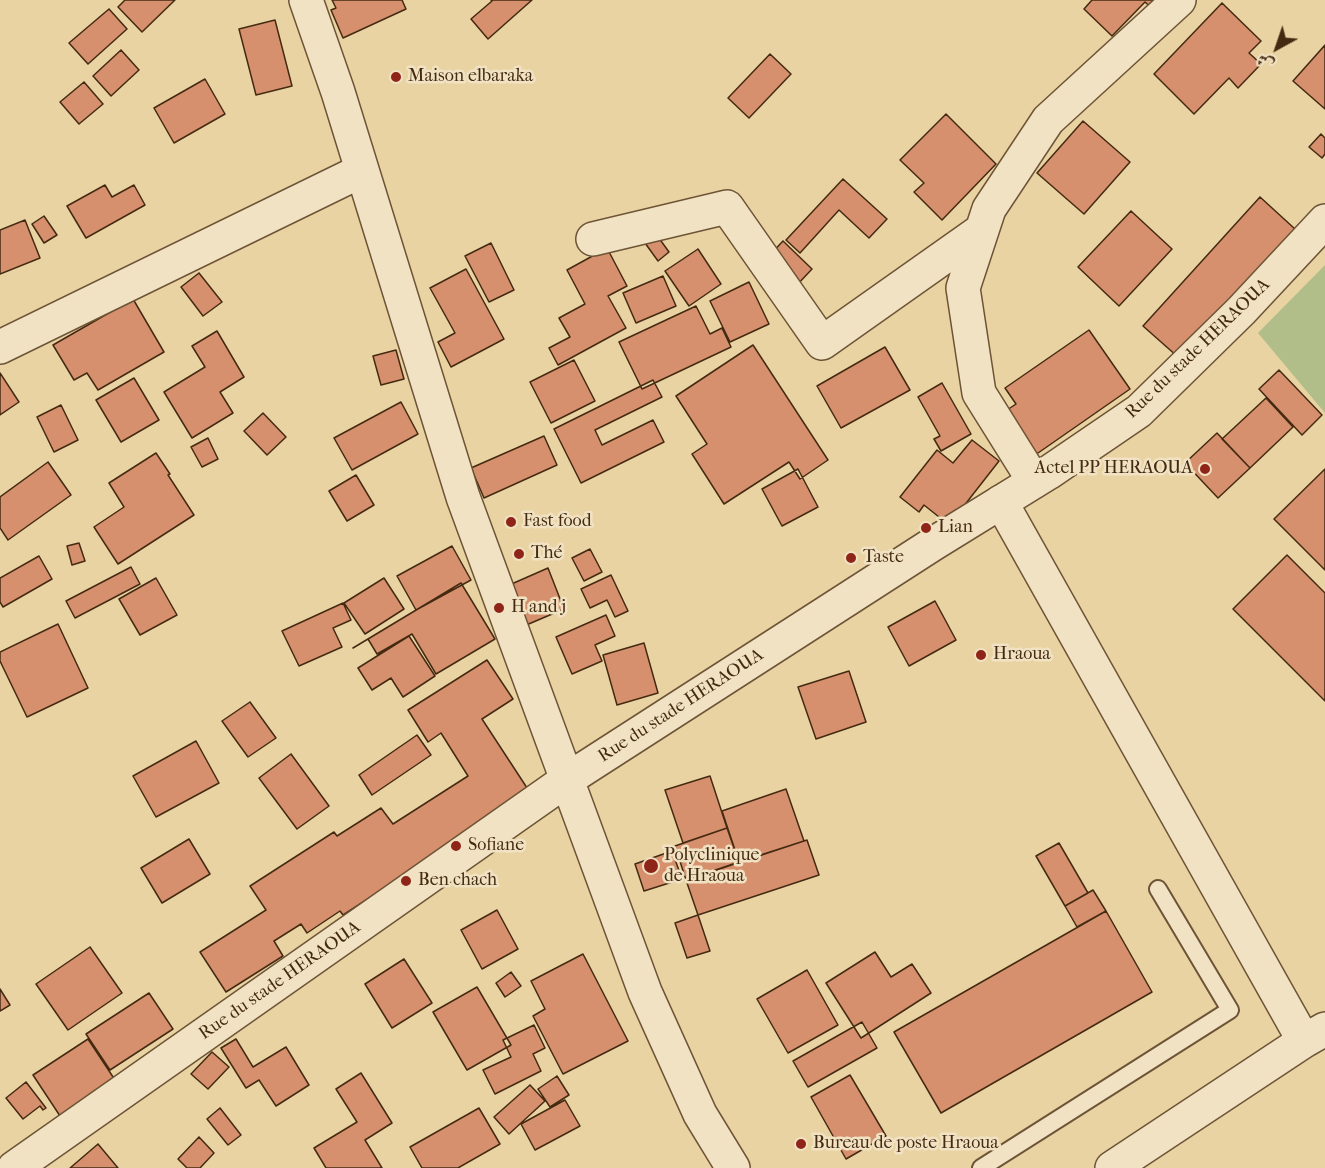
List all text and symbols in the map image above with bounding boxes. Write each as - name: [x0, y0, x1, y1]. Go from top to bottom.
- north arrow: [1247, 18, 1307, 78]
- text: ش: [1253, 50, 1277, 75]
- place label: Maison elbaraka: [408, 66, 533, 88]
- marker: Maison elbaraka: [389, 70, 403, 84]
- street label: Rue du stade HERAOUA: [1121, 274, 1275, 424]
- place label: Actel PP HERAOUA: [1035, 458, 1193, 480]
- marker: Actel PP HERAOUA: [1198, 462, 1212, 476]
- place label: Fast food: [523, 511, 591, 533]
- marker: Fast food: [504, 515, 518, 529]
- place label: Lian: [938, 517, 973, 539]
- marker: Lian: [919, 521, 933, 535]
- place label: Thé: [531, 543, 562, 565]
- marker: Thé: [512, 547, 526, 561]
- place label: Taste: [863, 547, 904, 569]
- marker: Taste: [844, 551, 858, 565]
- place label: H and j: [511, 597, 566, 619]
- marker: H and j: [492, 601, 506, 615]
- place label: Hraoua: [993, 644, 1051, 666]
- street label: Rue du stade HERAOUA: [594, 645, 768, 767]
- marker: Hraoua: [974, 648, 988, 662]
- place label: Sofiane: [468, 835, 524, 857]
- marker: Sofiane: [449, 839, 463, 853]
- place label: Polyclinique de Hraoua: [664, 845, 759, 888]
- marker: Polyclinique de Hraoua: [642, 857, 660, 875]
- place label: Ben chach: [418, 870, 497, 892]
- marker: Ben chach: [399, 874, 413, 888]
- street label: Rue du stade HERAOUA: [195, 917, 365, 1045]
- place label: Bureau de poste Hraoua: [813, 1133, 999, 1155]
- marker: Bureau de poste Hraoua: [794, 1137, 808, 1151]

